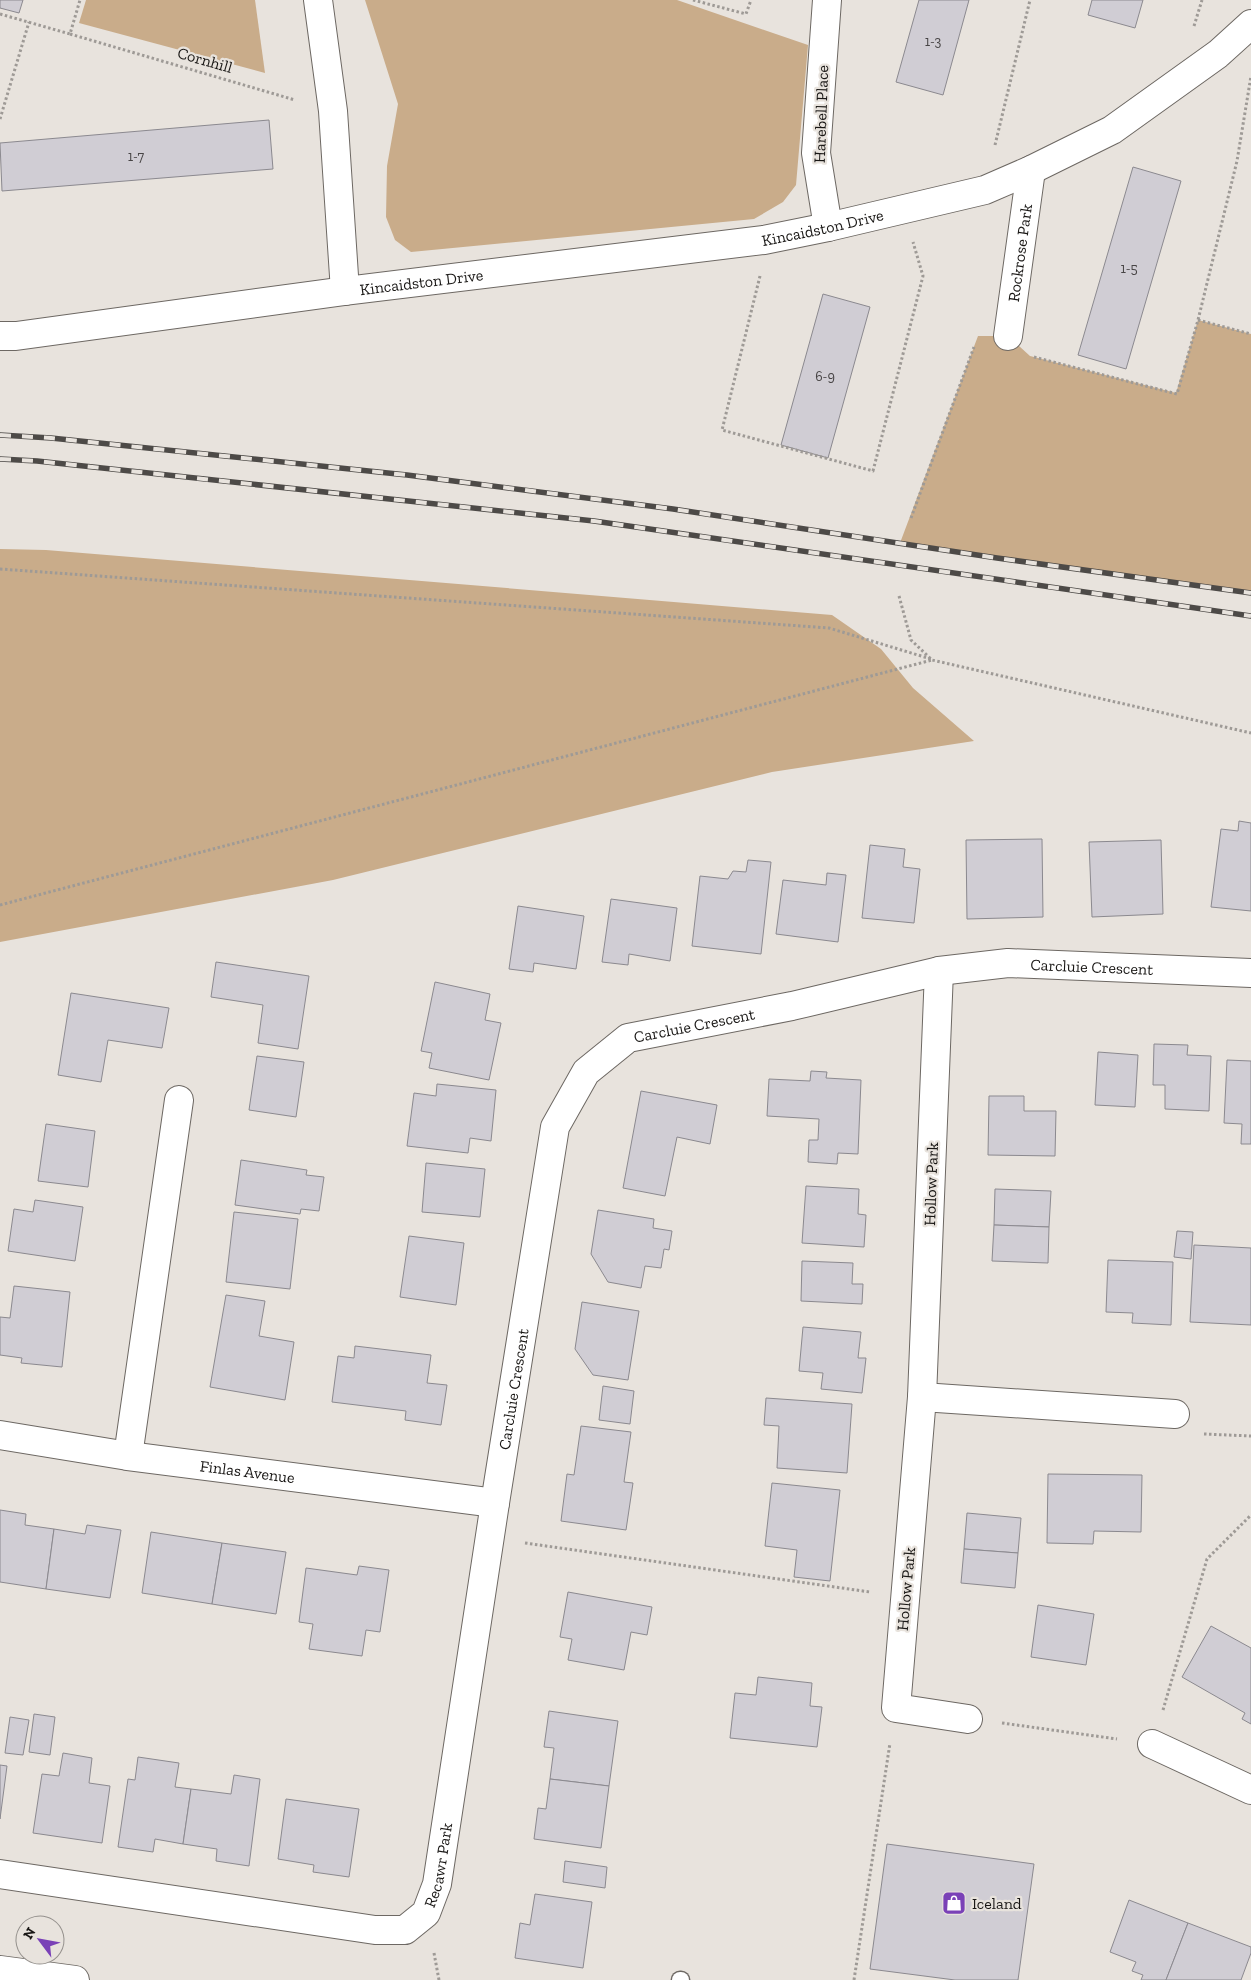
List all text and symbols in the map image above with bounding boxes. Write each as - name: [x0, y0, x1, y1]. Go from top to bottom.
- house number: 1-3: [925, 33, 941, 50]
- street label: Cornhill: [175, 43, 235, 77]
- street label: Harebell Place: [810, 65, 832, 163]
- house number: 1-7: [128, 148, 145, 165]
- street label: Rockrose Park: [1003, 202, 1036, 303]
- street label: Kincaidston Drive: [760, 205, 885, 250]
- house number: 1-5: [1120, 260, 1138, 277]
- street label: Kincaidston Drive: [359, 265, 484, 299]
- house number: 6-9: [815, 368, 835, 385]
- street label: Carcluie Crescent: [1030, 954, 1154, 978]
- street label: Carcluie Crescent: [632, 1004, 756, 1046]
- street label: Hollow Park: [920, 1141, 942, 1226]
- street label: Carcluie Crescent: [494, 1327, 532, 1451]
- street label: Finlas Avenue: [199, 1456, 296, 1487]
- street label: Hollow Park: [893, 1546, 919, 1632]
- street label: Recawr Park: [419, 1821, 456, 1910]
- shop icon: Iceland: [941, 1890, 967, 1916]
- place label: Iceland: [972, 1894, 1022, 1913]
- north arrow: [15, 1915, 65, 1965]
- text: N: [19, 1924, 40, 1942]

